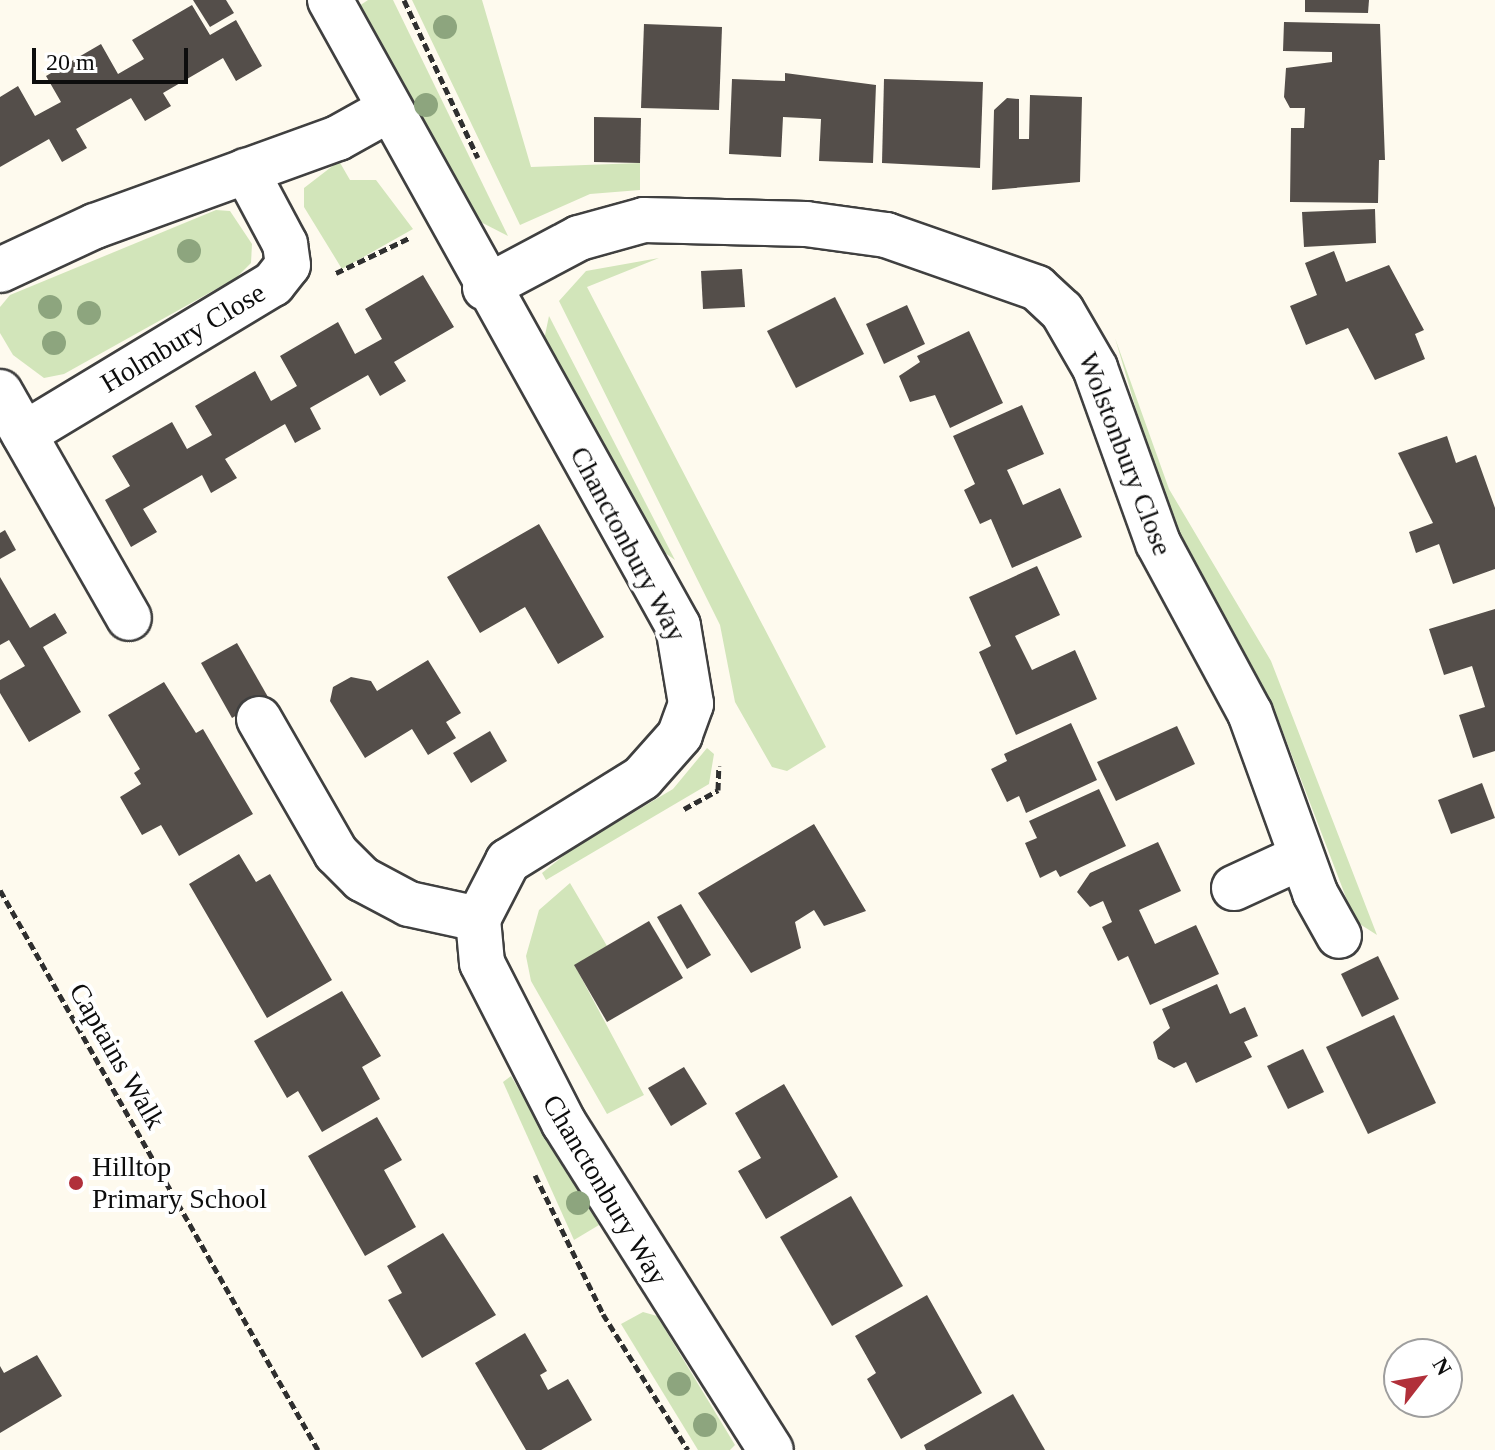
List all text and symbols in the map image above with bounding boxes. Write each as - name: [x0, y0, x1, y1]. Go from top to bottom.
- scale bar: [36, 32, 192, 82]
- text: 20 m: [46, 49, 95, 75]
- street label: Holmbury Close: [95, 276, 271, 400]
- street label: Wolstonbury Close: [1071, 348, 1179, 560]
- street label: Chanctonbury Way: [562, 441, 694, 647]
- street label: Captains Walk: [62, 977, 172, 1135]
- street label: Chanctonbury Way: [535, 1089, 675, 1291]
- place label: Hilltop Primary School: [92, 1150, 267, 1216]
- marker: Hilltop Primary School: [67, 1174, 85, 1192]
- north arrow: [1383, 1338, 1463, 1418]
- text: N: [1427, 1353, 1457, 1380]

